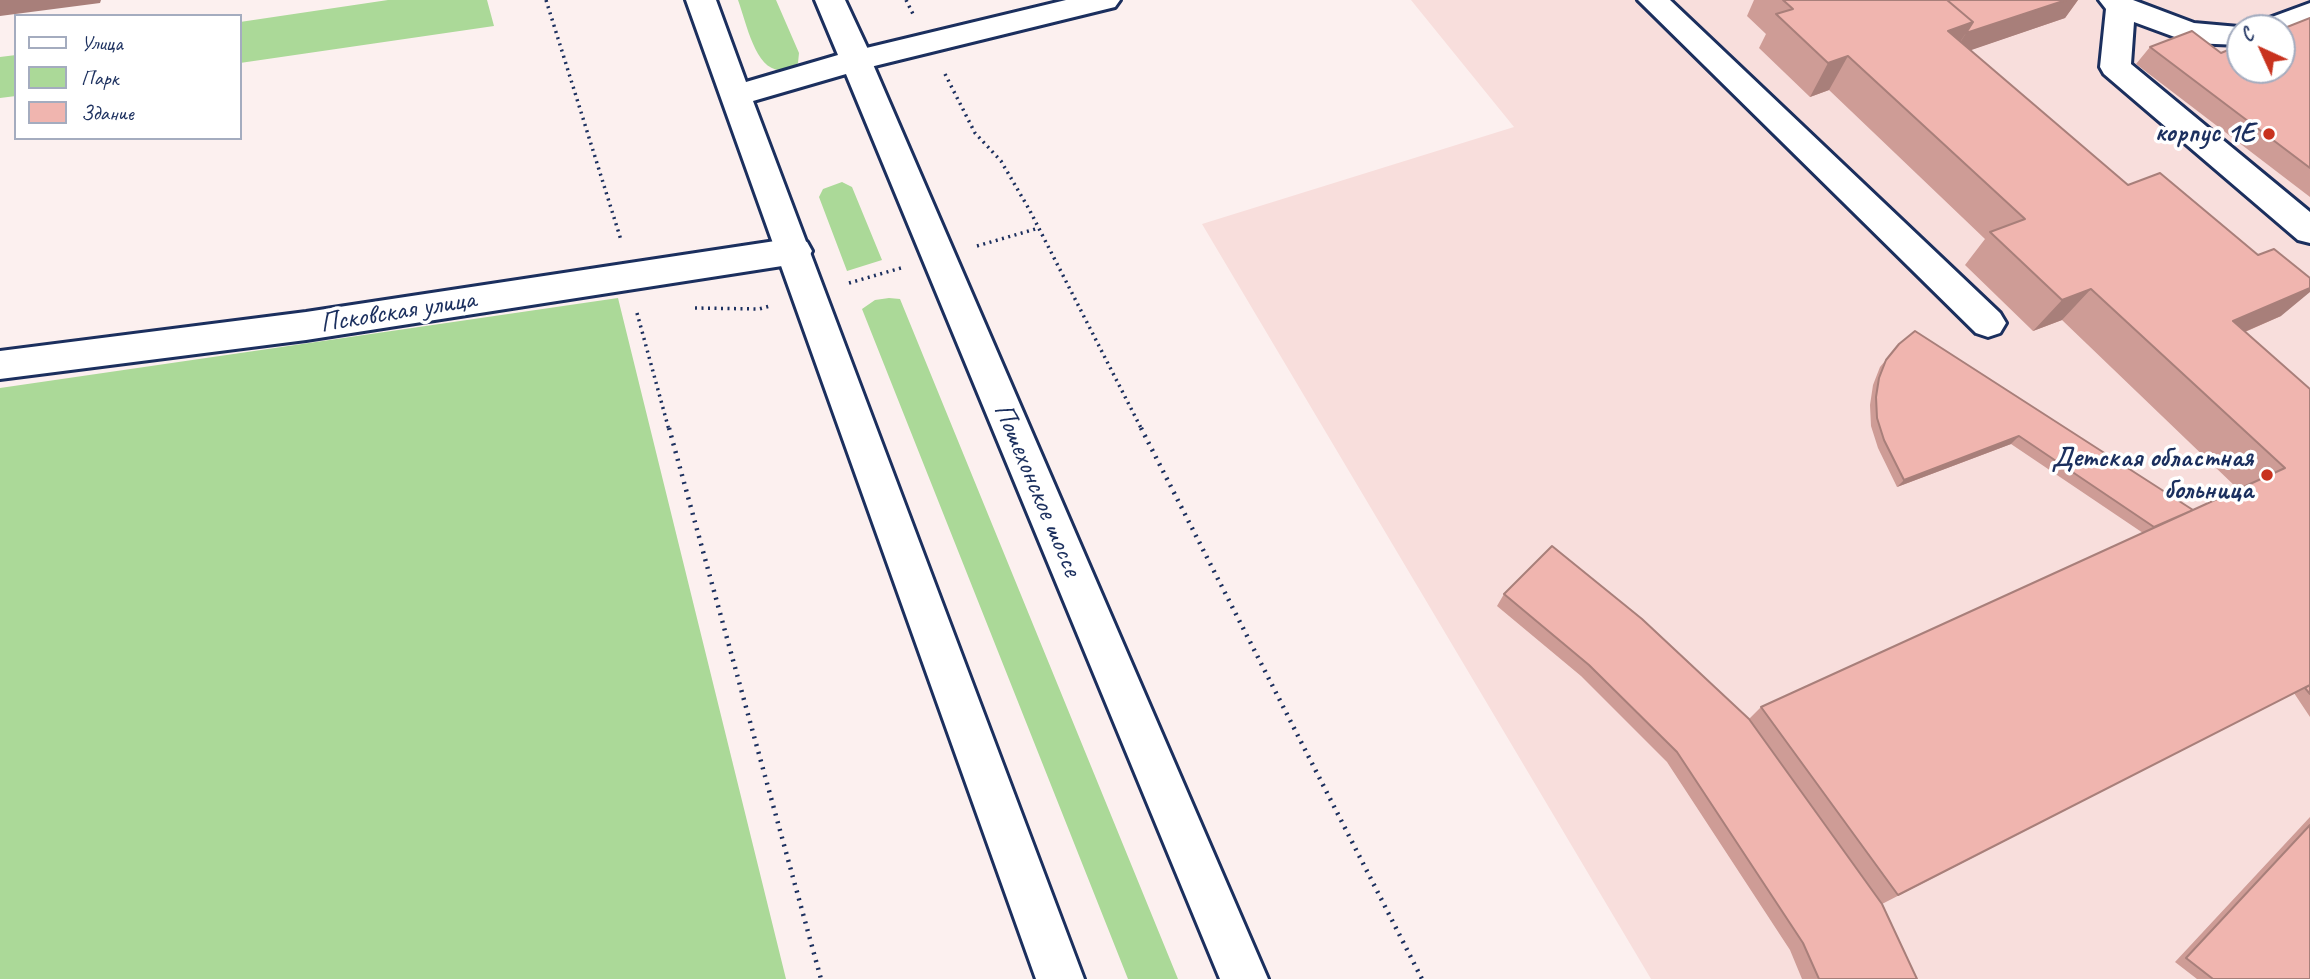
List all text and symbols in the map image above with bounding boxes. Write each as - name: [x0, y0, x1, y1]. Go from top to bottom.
- legend: [14, 14, 242, 140]
- north arrow: [2226, 14, 2296, 84]
- text: С: [2236, 24, 2259, 47]
- text: Улица: [81, 30, 123, 56]
- text: Парк: [81, 65, 118, 91]
- text: Здание: [81, 100, 134, 126]
- place label: корпус 1Е: [2155, 117, 2255, 151]
- marker: корпус 1Е: [2261, 126, 2277, 142]
- street label: Псковская улица: [318, 283, 478, 341]
- street label: Пошехонское шоссе: [985, 398, 1089, 582]
- place label: Детская областная больница: [2051, 442, 2253, 508]
- marker: Детская областная больница: [2259, 467, 2275, 483]

